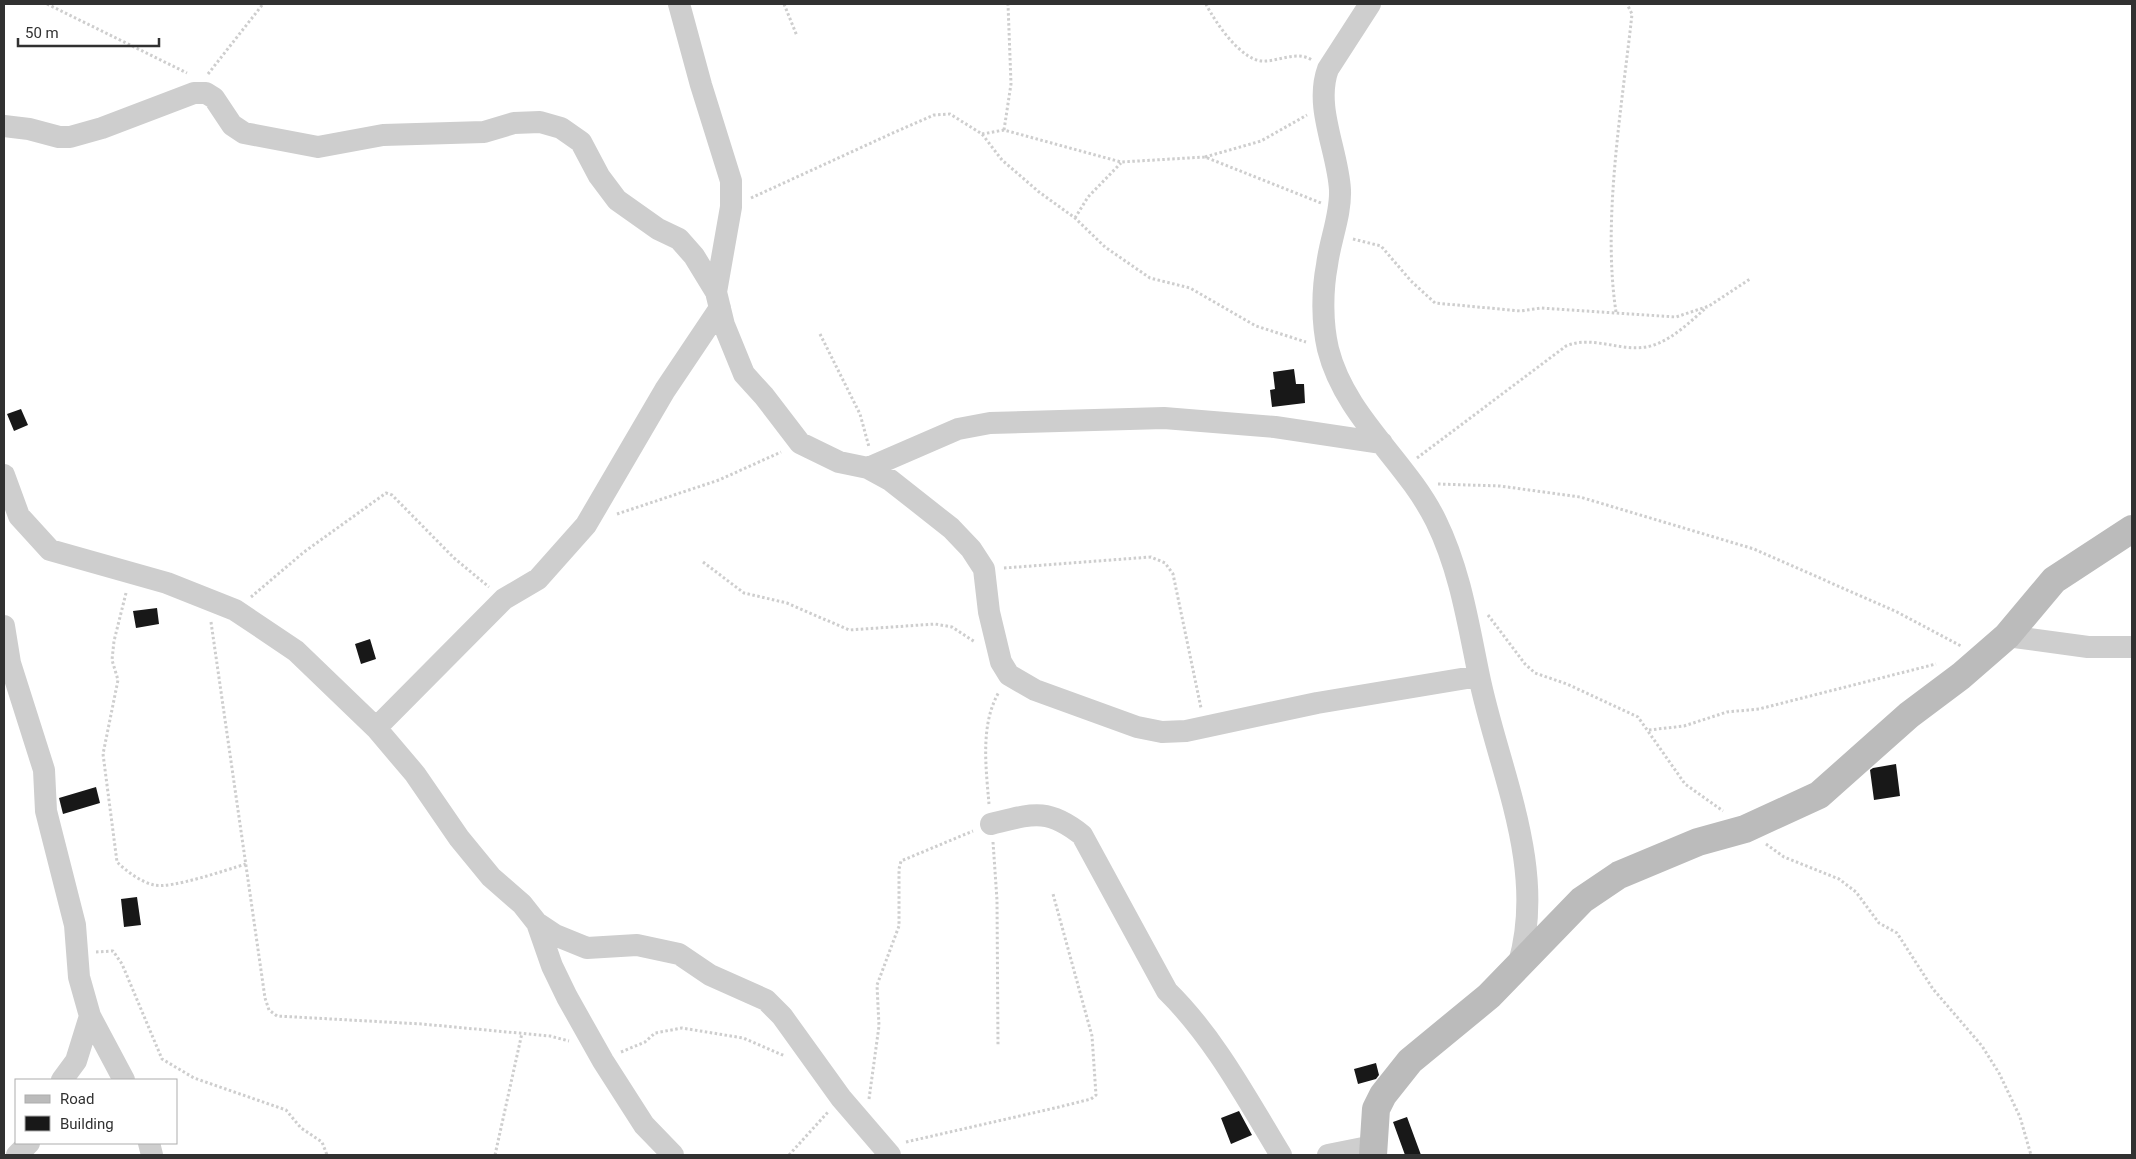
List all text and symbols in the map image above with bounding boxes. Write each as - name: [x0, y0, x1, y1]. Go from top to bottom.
- scale bar: [18, 15, 159, 47]
- text: 50 m: [25, 24, 59, 42]
- legend: [15, 1079, 178, 1144]
- text: Road: [60, 1090, 94, 1108]
- text: Building: [60, 1115, 114, 1133]

